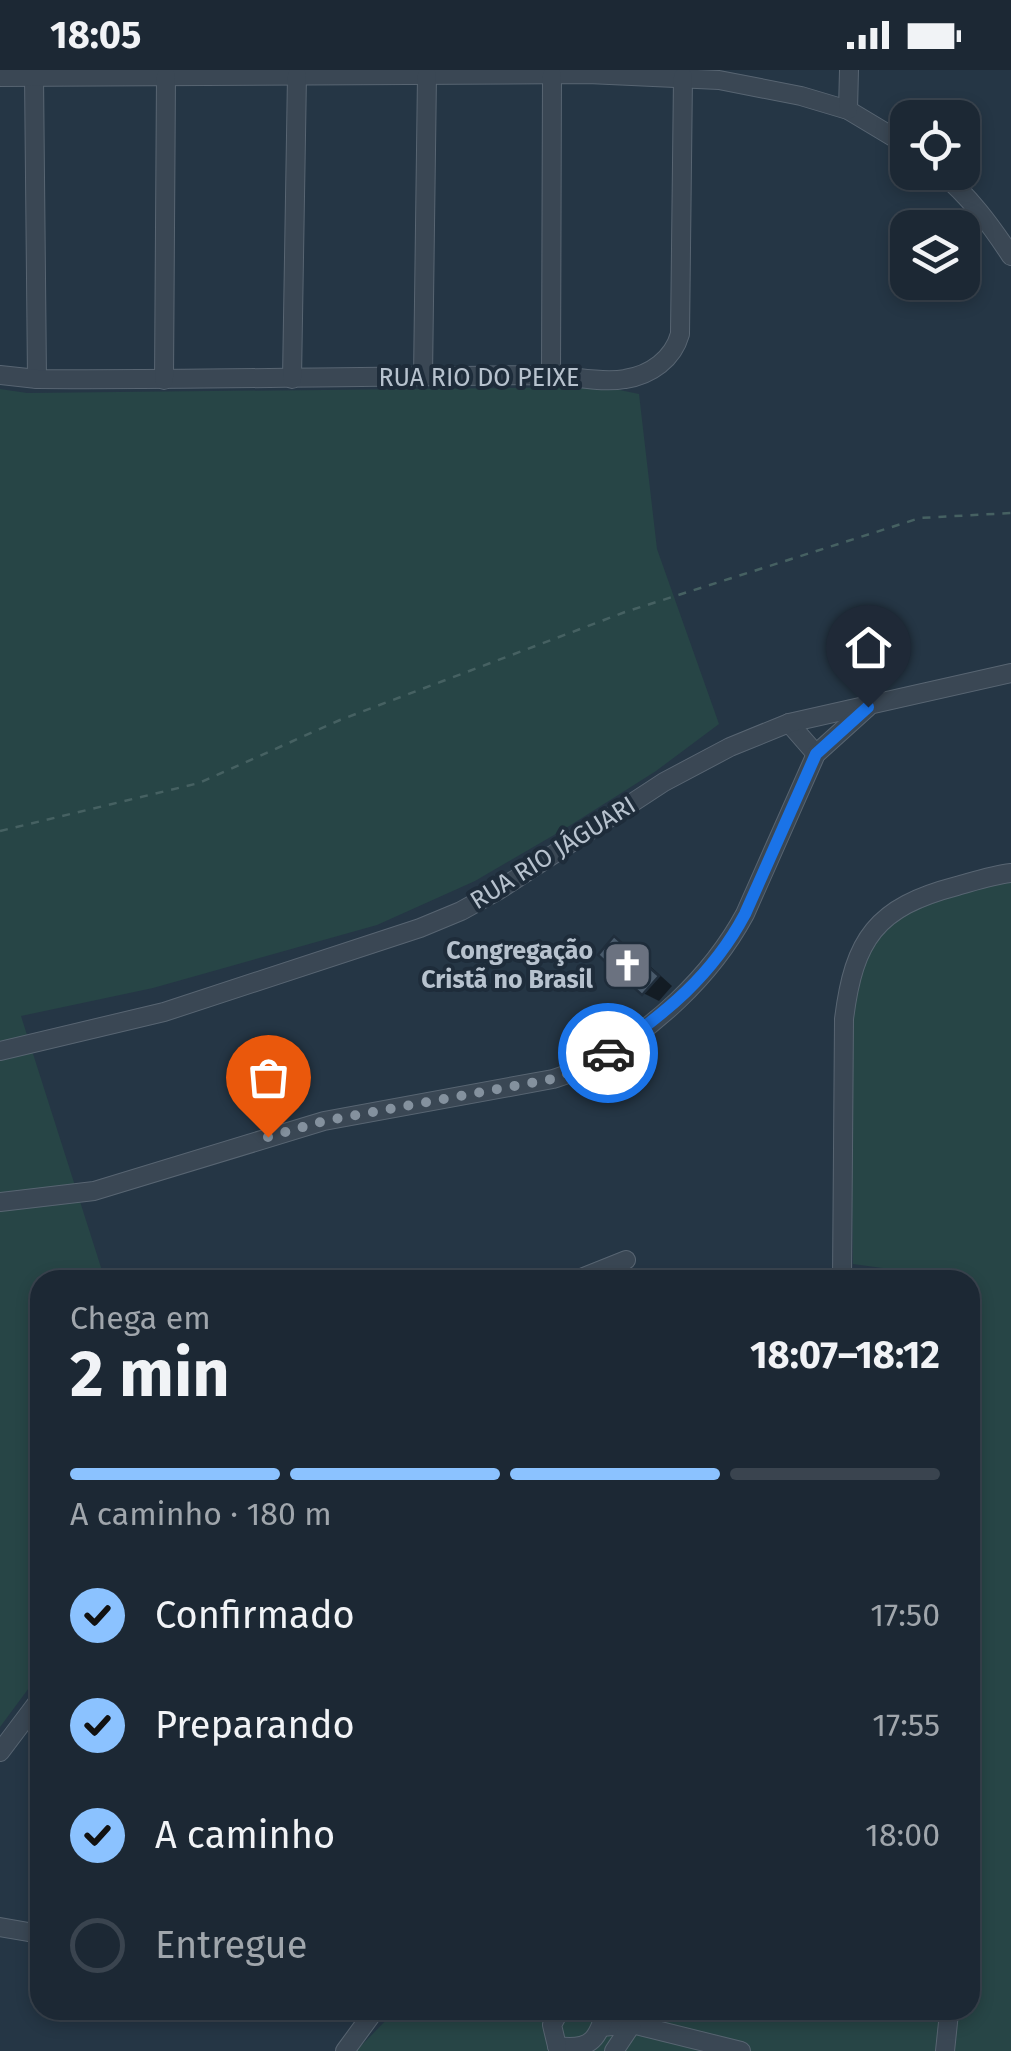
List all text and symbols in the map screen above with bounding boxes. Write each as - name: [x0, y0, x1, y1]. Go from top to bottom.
- text: 18:05: [50, 12, 141, 58]
- map controls: [890, 100, 980, 300]
- button: locate: [890, 100, 980, 190]
- button: layers: [890, 210, 980, 300]
- street label: RUA RIO DO PEIXE: [379, 363, 579, 393]
- pin: [826, 605, 911, 708]
- icon: home: [841, 620, 896, 675]
- street label: RUA RIO JÁGUARI: [464, 789, 641, 916]
- place label: Congregação Cristã no Brasil: [421, 936, 594, 995]
- church icon: Congregação Cristã no Brasil: [602, 939, 654, 991]
- courier: [558, 1003, 658, 1103]
- icon: car: [581, 1026, 636, 1081]
- pin: [226, 1035, 311, 1138]
- icon: bag: [241, 1050, 296, 1105]
- text: Chega em: [70, 1299, 211, 1337]
- text: 18:07–18:12: [750, 1332, 940, 1378]
- text: 2 min: [70, 1335, 230, 1413]
- text: A caminho · 180 m: [70, 1495, 332, 1533]
- icon: check: [70, 1588, 125, 1643]
- text: Confirmado: [155, 1592, 355, 1638]
- text: 17:50: [870, 1596, 940, 1634]
- icon: check: [70, 1698, 125, 1753]
- text: Preparando: [155, 1702, 355, 1748]
- text: 17:55: [872, 1706, 940, 1744]
- icon: check: [70, 1808, 125, 1863]
- text: A caminho: [155, 1812, 335, 1858]
- text: 18:00: [865, 1816, 940, 1854]
- text: Entregue: [155, 1922, 307, 1968]

